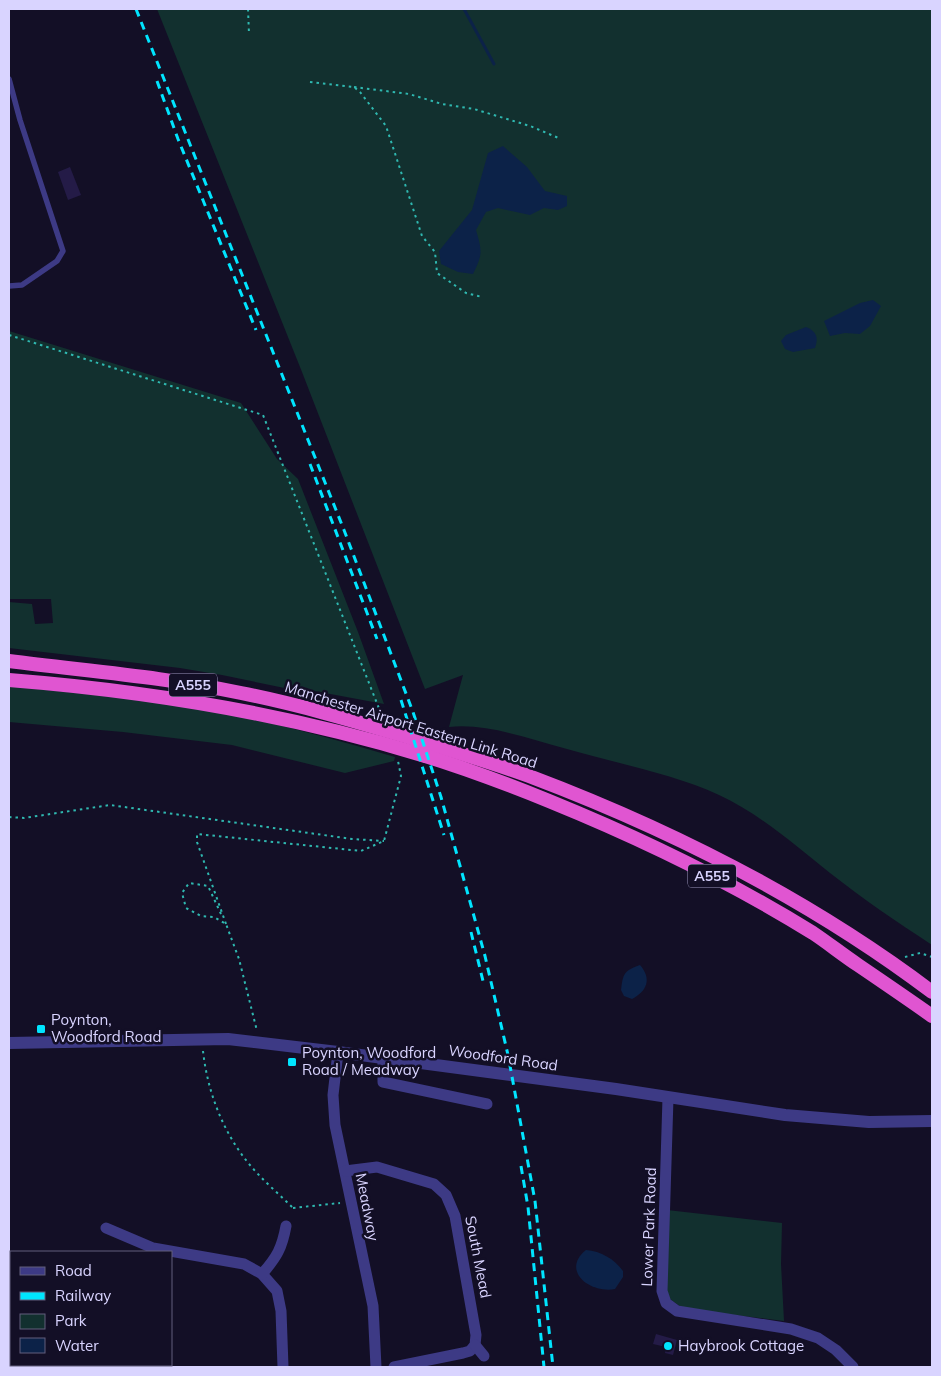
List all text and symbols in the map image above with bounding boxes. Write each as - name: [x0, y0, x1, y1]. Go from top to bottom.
- road number: A555: [169, 674, 217, 696]
- street label: Manchester Airport Eastern Link Road: [283, 677, 540, 772]
- road number: A555: [688, 864, 736, 888]
- place label: Poynton, Woodford Road: [51, 1010, 161, 1046]
- marker: Poynton, Woodford Road: [35, 1023, 47, 1035]
- street label: Woodford Road: [447, 1040, 559, 1075]
- place label: Poynton, Woodford Road / Meadway: [302, 1043, 436, 1079]
- marker: Poynton, Woodford Road / Meadway: [286, 1056, 298, 1068]
- street label: Lower Park Road: [637, 1167, 660, 1287]
- street label: Meadway: [352, 1171, 383, 1243]
- street label: South Mead: [461, 1214, 496, 1300]
- legend: [10, 1251, 172, 1366]
- text: Road: [55, 1261, 92, 1280]
- text: Railway: [55, 1286, 111, 1305]
- text: Park: [55, 1311, 87, 1330]
- text: Water: [55, 1336, 99, 1355]
- place label: Haybrook Cottage: [678, 1336, 804, 1355]
- marker: Haybrook Cottage: [662, 1340, 674, 1352]

